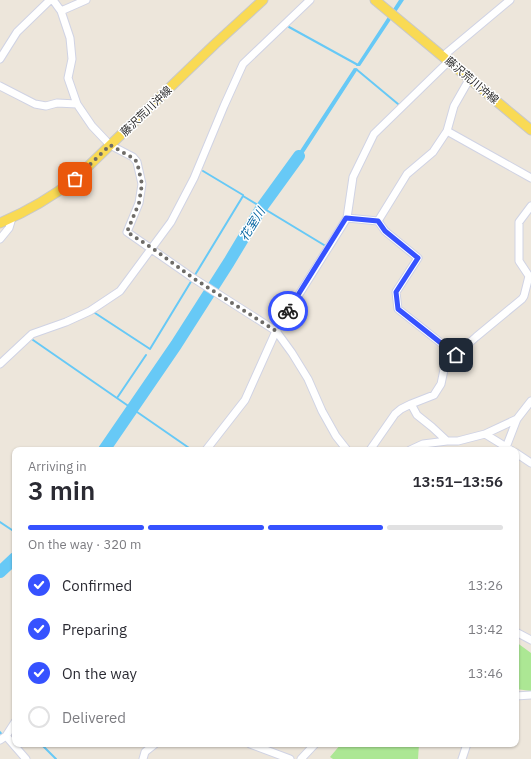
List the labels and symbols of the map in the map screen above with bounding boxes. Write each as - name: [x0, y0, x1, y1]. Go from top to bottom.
- street label: 藤沢荒川沖線: [442, 53, 502, 107]
- street label: 藤沢荒川沖線: [117, 83, 175, 139]
- pin: [58, 162, 92, 196]
- water label: 花室川: [236, 203, 269, 243]
- courier: [268, 291, 308, 331]
- pin: [439, 338, 473, 372]

